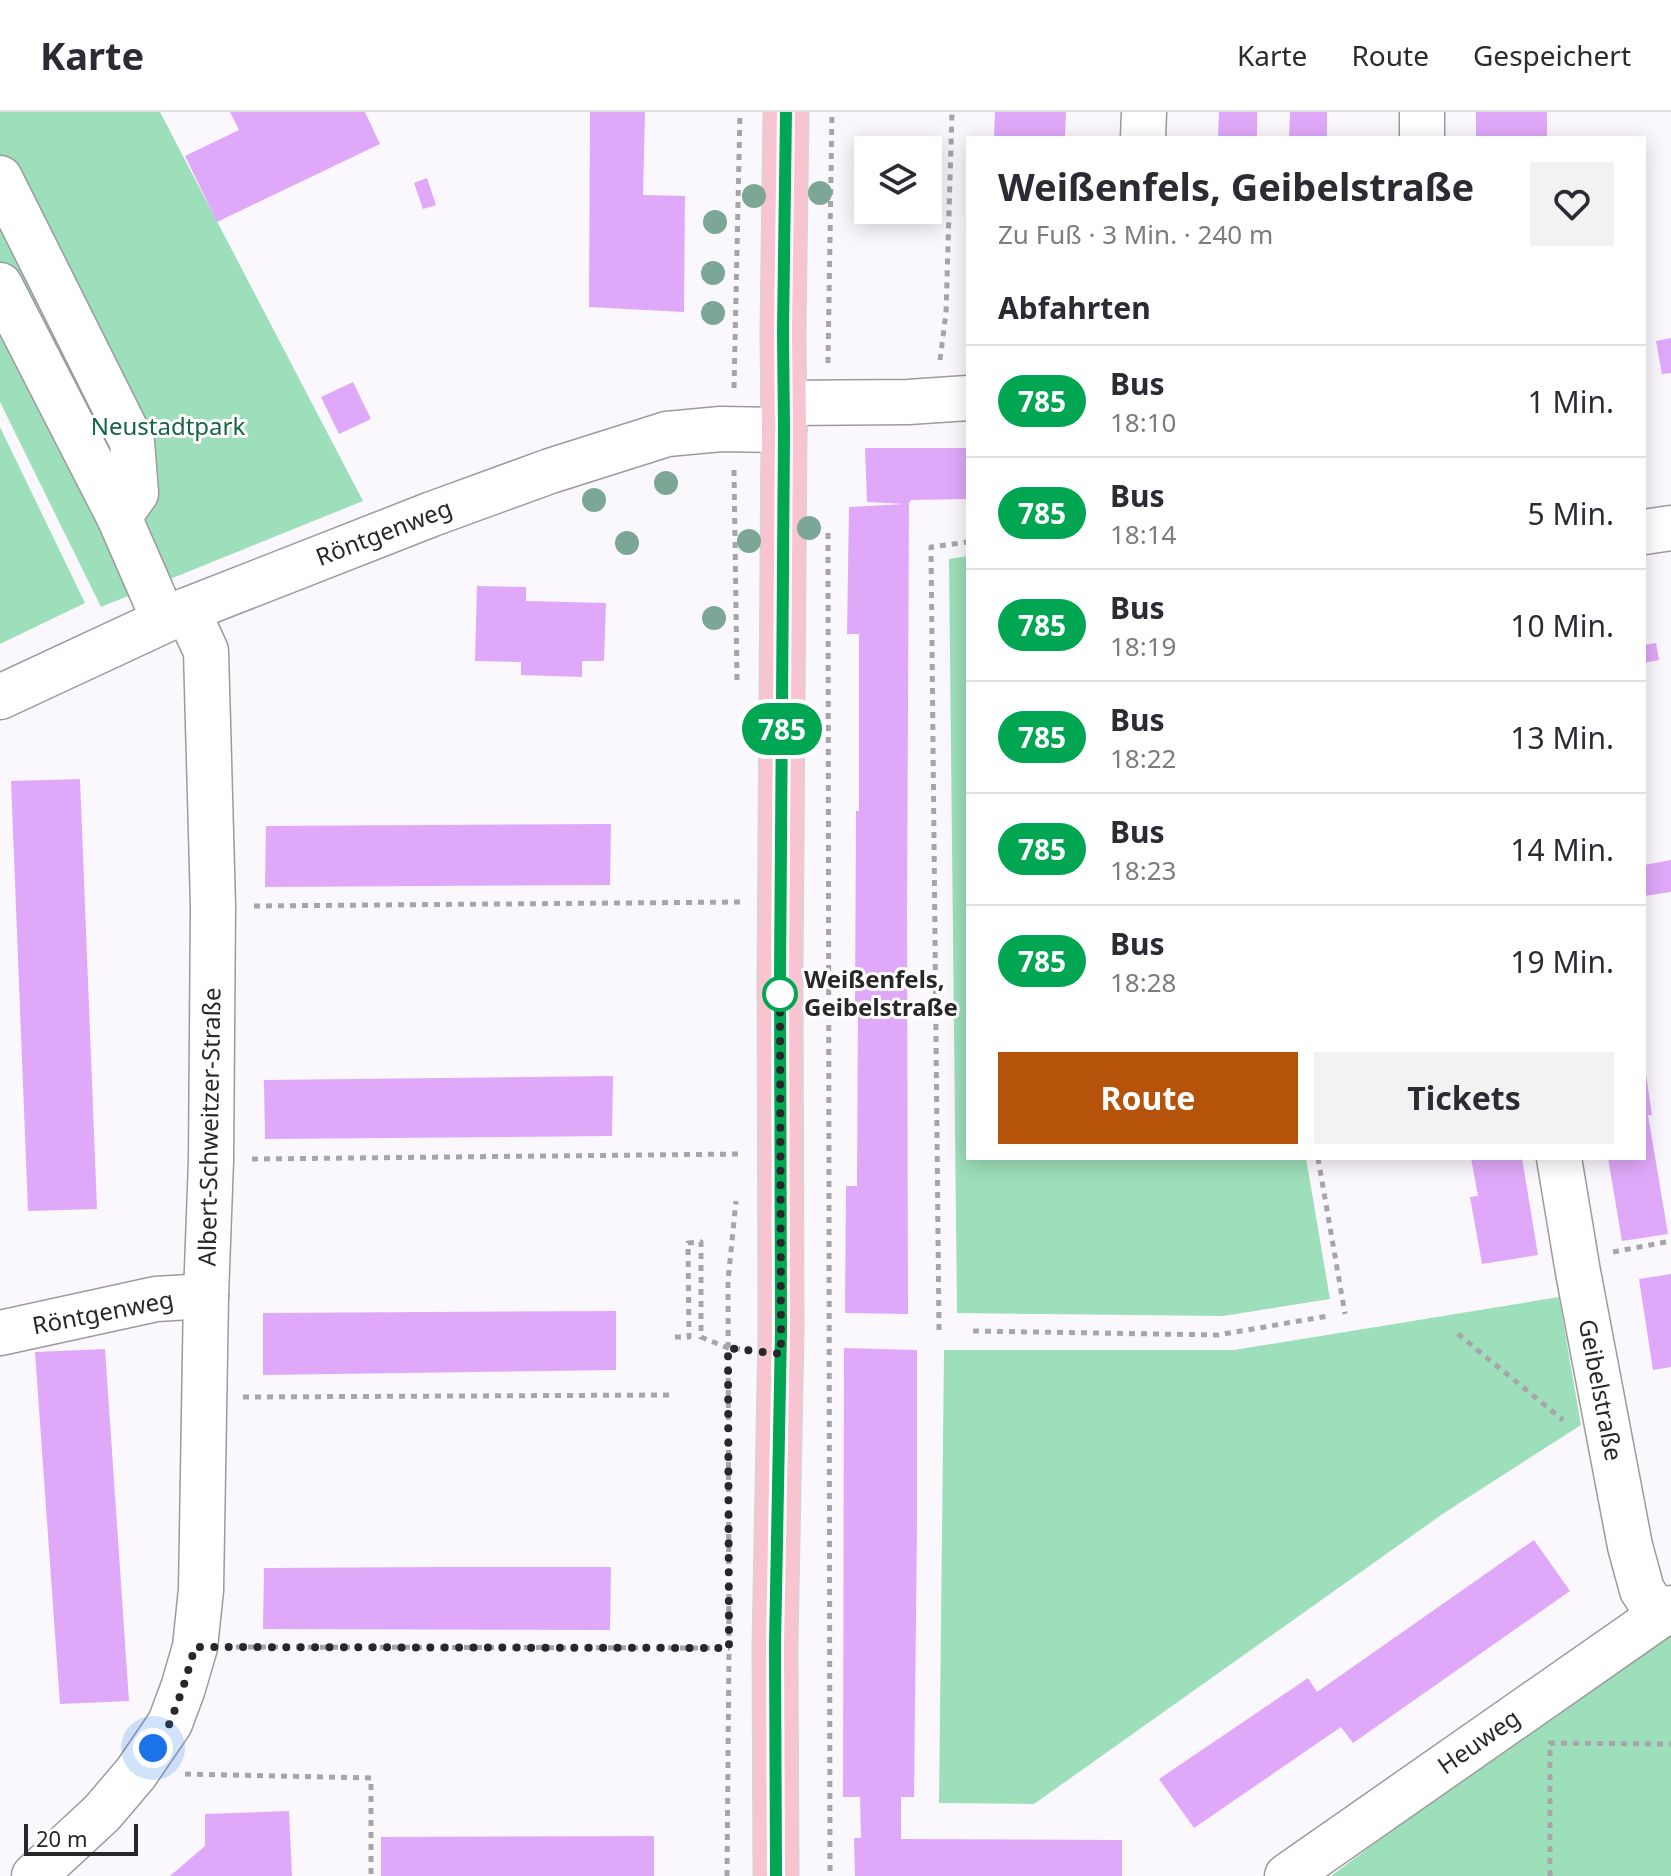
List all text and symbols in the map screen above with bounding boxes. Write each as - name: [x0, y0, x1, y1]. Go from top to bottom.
- text: Karte: [40, 29, 144, 81]
- text: Karte: [1237, 36, 1307, 74]
- text: Route: [1351, 36, 1429, 74]
- text: Gespeichert: [1473, 36, 1631, 74]
- map controls: [854, 136, 942, 224]
- button: layers: [854, 136, 942, 224]
- text: Weißenfels, Geibelstraße: [998, 160, 1474, 212]
- button: heart: [1530, 162, 1614, 246]
- text: Zu Fuß · 3 Min. · 240 m: [998, 216, 1273, 252]
- text: Abfahrten: [998, 287, 1151, 328]
- text: Bus: [1110, 363, 1165, 404]
- text: 1 Min.: [1528, 381, 1614, 422]
- text: 785: [1018, 382, 1066, 420]
- text: 18:10: [1110, 404, 1176, 440]
- park label: Neustadtpark: [91, 409, 245, 442]
- text: Bus: [1110, 475, 1165, 516]
- street label: Röntgenweg: [311, 491, 456, 573]
- text: 5 Min.: [1528, 493, 1614, 534]
- text: 785: [1018, 494, 1066, 532]
- text: 18:14: [1110, 516, 1176, 552]
- text: Bus: [1110, 587, 1165, 628]
- text: 10 Min.: [1510, 605, 1614, 646]
- text: 785: [1018, 606, 1066, 644]
- text: 18:19: [1110, 628, 1176, 664]
- text: Bus: [1110, 699, 1165, 740]
- line badge: 785: [736, 703, 828, 755]
- text: 785: [758, 710, 806, 748]
- text: 13 Min.: [1510, 717, 1614, 758]
- text: 785: [1018, 718, 1066, 756]
- text: 18:22: [1110, 740, 1176, 776]
- text: Bus: [1110, 811, 1165, 852]
- text: 14 Min.: [1510, 829, 1614, 870]
- text: 785: [1018, 830, 1066, 868]
- text: 18:23: [1110, 852, 1176, 888]
- text: Bus: [1110, 923, 1165, 964]
- text: 19 Min.: [1510, 941, 1614, 982]
- text: 785: [1018, 942, 1066, 980]
- place label: Weißenfels, Geibelstraße: [804, 962, 958, 1023]
- text: 18:28: [1110, 964, 1176, 1000]
- marker: Weißenfels, Geibelstraße: [763, 977, 797, 1011]
- street label: Albert-Schweitzer-Straße: [190, 987, 227, 1267]
- button: Route: [998, 1052, 1298, 1144]
- button: Tickets: [1314, 1052, 1614, 1144]
- street label: Röntgenweg: [29, 1282, 176, 1341]
- street label: Geibelstraße: [1572, 1316, 1631, 1463]
- street label: Heuweg: [1430, 1700, 1526, 1781]
- your location: [133, 1728, 173, 1768]
- scale bar: [24, 1820, 138, 1856]
- text: 20 m: [36, 1823, 87, 1853]

